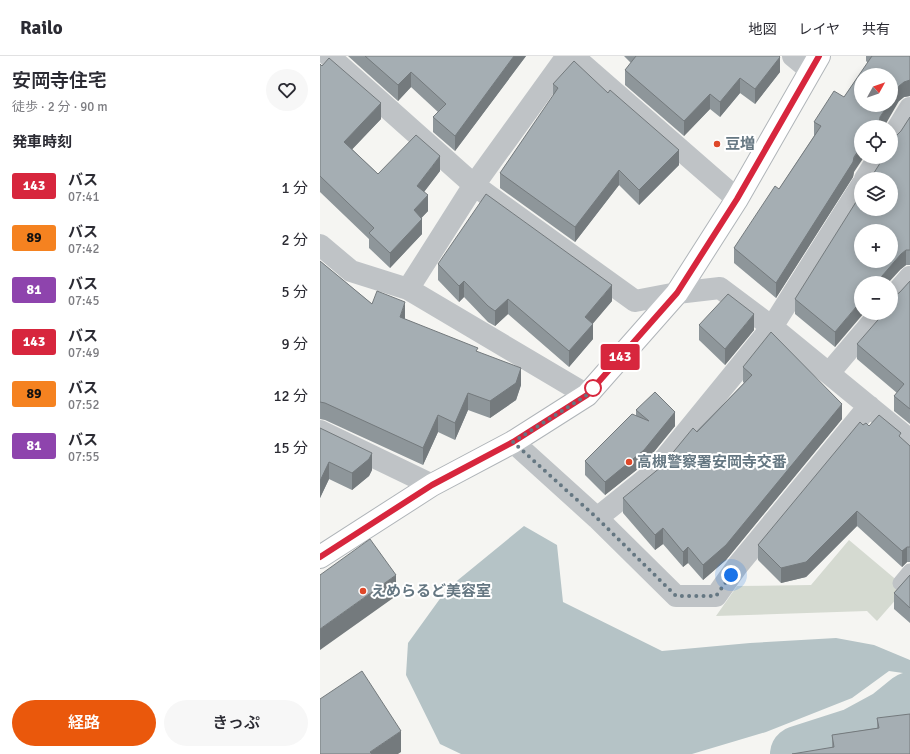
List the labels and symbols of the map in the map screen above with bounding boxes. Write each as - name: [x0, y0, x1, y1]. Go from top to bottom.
- north arrow: [854, 68, 898, 112]
- place label: 豆増: [725, 135, 755, 153]
- marker: 豆増: [712, 139, 722, 149]
- line badge: 143: [597, 344, 643, 370]
- unlabelled marker: [584, 379, 602, 397]
- place label: 高槻警察署安岡寺交番: [637, 453, 787, 471]
- marker: 高槻警察署安岡寺交番: [624, 457, 634, 467]
- your location: [721, 565, 741, 585]
- place label: えめらるど美容室: [371, 582, 491, 600]
- marker: えめらるど美容室: [358, 586, 368, 596]

